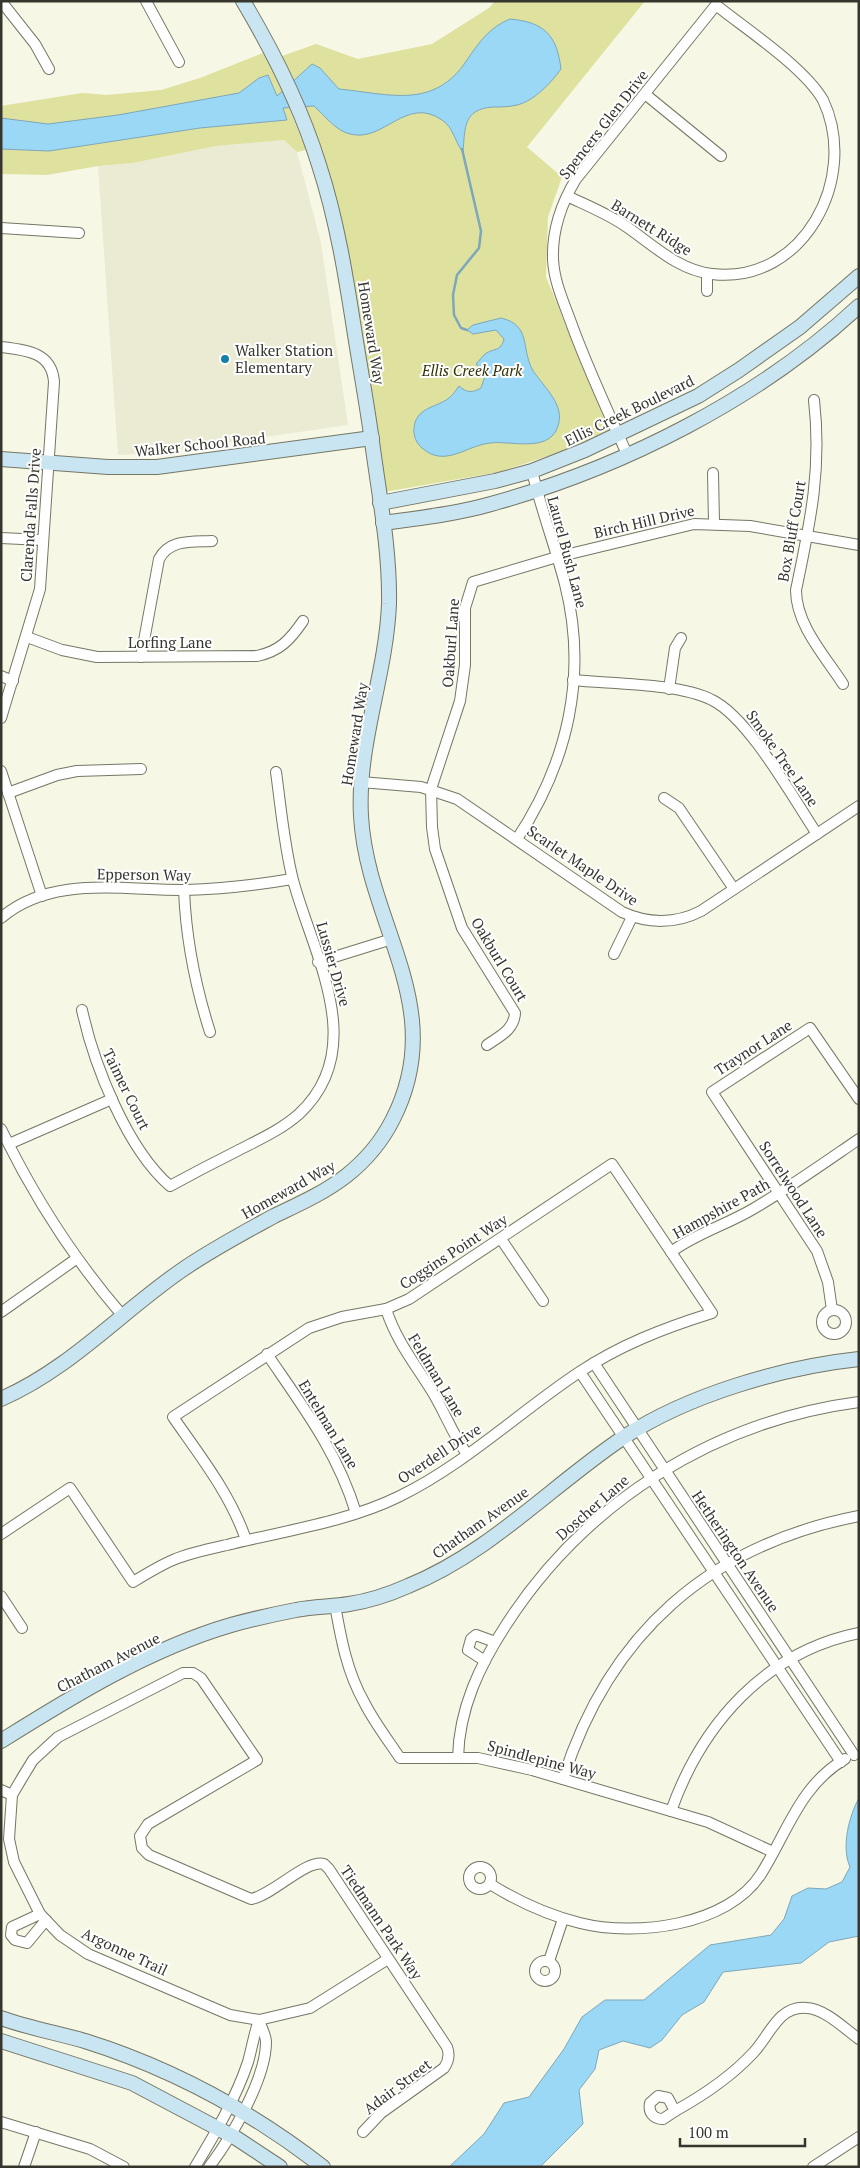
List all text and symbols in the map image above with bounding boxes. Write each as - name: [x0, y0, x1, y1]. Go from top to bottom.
- street label: Spencers Glen Drive: [554, 65, 652, 183]
- street label: Barnett Ridge: [608, 194, 696, 260]
- street label: Homeward Way: [354, 280, 390, 386]
- place label: Walker Station Elementary: [235, 340, 333, 377]
- marker: Walker Station Elementary: [219, 353, 231, 365]
- park label: Ellis Creek Park: [421, 360, 523, 380]
- street label: Ellis Creek Boulevard: [561, 370, 697, 450]
- street label: Walker School Road: [133, 427, 267, 461]
- street label: Clarenda Falls Drive: [15, 447, 45, 583]
- street label: Box Bluff Court: [772, 478, 810, 583]
- street label: Laurel Bush Lane: [543, 494, 593, 610]
- street label: Birch Hill Drive: [592, 500, 696, 542]
- street label: Oakburl Lane: [437, 598, 463, 688]
- street label: Lorfing Lane: [128, 632, 212, 652]
- street label: Homeward Way: [336, 681, 372, 787]
- street label: Smoke Tree Lane: [742, 706, 824, 810]
- street label: Scarlet Maple Drive: [523, 820, 643, 910]
- street label: Epperson Way: [97, 863, 192, 885]
- street label: Oakburl Court: [467, 913, 533, 1005]
- street label: Lussier Drive: [312, 919, 356, 1009]
- street label: Traynor Lane: [710, 1014, 796, 1080]
- street label: Taimer Court: [99, 1045, 156, 1133]
- street label: Sorrelwood Lane: [755, 1137, 833, 1241]
- street label: Homeward Way: [238, 1155, 339, 1223]
- street label: Hampshire Path: [669, 1173, 773, 1243]
- street label: Coggins Point Way: [395, 1208, 511, 1293]
- street label: Feldman Lane: [404, 1330, 470, 1420]
- street label: Entelman Lane: [295, 1376, 363, 1472]
- street label: Overdell Drive: [393, 1418, 485, 1488]
- street label: Doscher Lane: [551, 1470, 633, 1544]
- street label: Chatham Avenue: [428, 1481, 532, 1563]
- street label: Hetherington Avenue: [688, 1486, 784, 1616]
- street label: Chatham Avenue: [53, 1627, 163, 1697]
- street label: Spindlepine Way: [485, 1735, 599, 1783]
- street label: Tiedmann Park Way: [336, 1861, 428, 1983]
- street label: Argonne Trail: [79, 1922, 171, 1980]
- street label: Adair Street: [359, 2054, 435, 2118]
- scale bar: [680, 2116, 805, 2148]
- text: 100 m: [688, 2122, 729, 2142]

